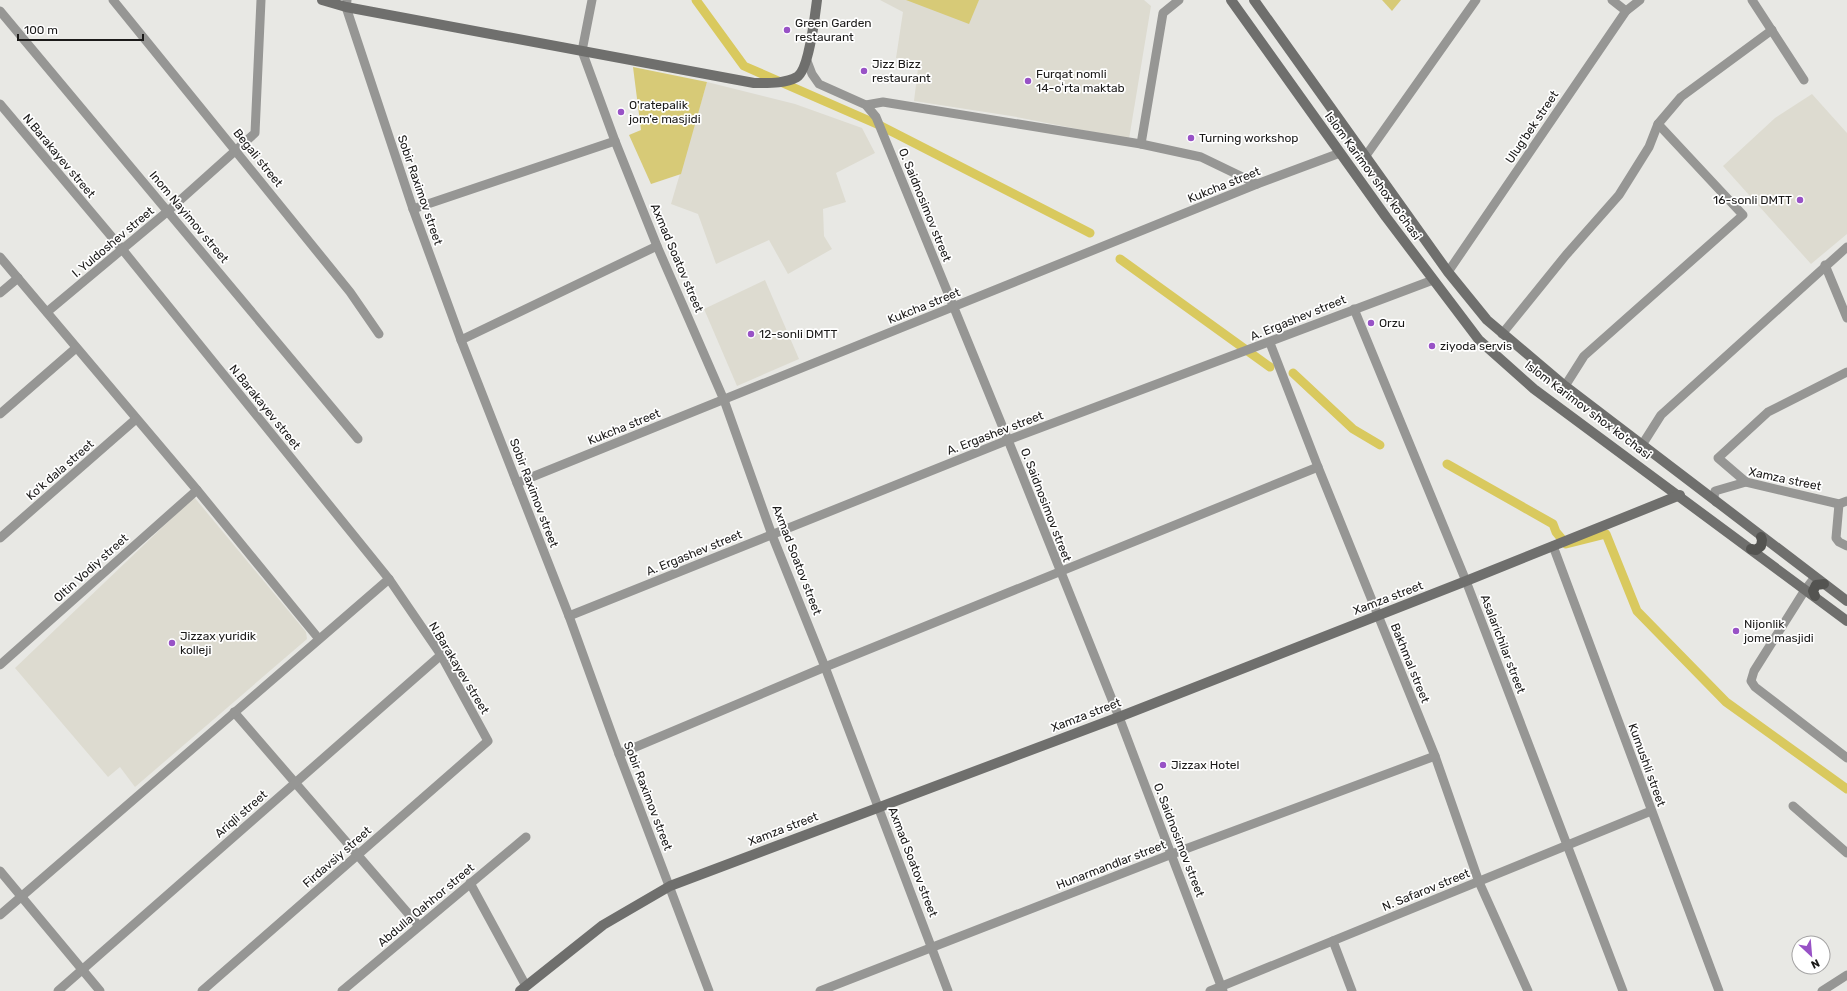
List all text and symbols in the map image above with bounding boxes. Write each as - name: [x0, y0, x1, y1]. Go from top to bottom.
- scale bar: [18, 16, 143, 42]
- place label: Green Garden restaurant: [795, 16, 872, 44]
- text: 100 m: [24, 23, 58, 37]
- marker: Green Garden restaurant: [782, 25, 792, 35]
- place label: Jizz Bizz restaurant: [872, 57, 931, 85]
- marker: Jizz Bizz restaurant: [859, 66, 869, 76]
- place label: Furqat nomli 14-oʻrta maktab: [1036, 67, 1125, 95]
- marker: Furqat nomli 14-oʻrta maktab: [1023, 76, 1033, 86]
- street label: Ulug'bek street: [1503, 88, 1562, 166]
- place label: O'ratepalik jom'e masjidi: [628, 98, 701, 126]
- marker: O'ratepalik jom'e masjidi: [616, 107, 626, 117]
- street label: Islom Karimov shox ko'chasi: [1322, 109, 1424, 243]
- street label: N.Barakayev street: [20, 111, 98, 201]
- street label: Begali street: [230, 126, 286, 190]
- place label: Turning workshop: [1199, 131, 1299, 145]
- street label: Sobir Raximov street: [395, 133, 446, 247]
- marker: Turning workshop: [1186, 133, 1196, 143]
- street label: O. Saidnosimov street: [896, 146, 954, 264]
- street label: Kukcha street: [1186, 164, 1263, 206]
- street label: Inom Nayimov street: [147, 168, 232, 266]
- place label: 16-sonli DMTT: [1713, 193, 1792, 207]
- marker: 16-sonli DMTT: [1795, 195, 1805, 205]
- street label: Axmad Soatov street: [648, 202, 706, 315]
- street label: I. Yuldoshev street: [69, 204, 157, 280]
- street label: Kukcha street: [886, 285, 963, 327]
- street label: A. Ergashev street: [1248, 292, 1348, 344]
- place label: Orzu: [1379, 316, 1405, 330]
- marker: Orzu: [1366, 318, 1376, 328]
- place label: 12-sonli DMTT: [759, 327, 837, 341]
- marker: 12-sonli DMTT: [746, 329, 756, 339]
- place label: ziyoda servis: [1440, 339, 1512, 353]
- marker: ziyoda servis: [1427, 341, 1437, 351]
- street label: Islom Karimov shox ko'chasi: [1522, 358, 1654, 462]
- street label: N.Barakayev street: [227, 362, 304, 452]
- street label: Kukcha street: [586, 406, 663, 448]
- street label: A. Ergashev street: [945, 408, 1045, 458]
- street label: Ko'k dala street: [23, 437, 97, 503]
- street label: Sobir Raximov street: [507, 437, 561, 550]
- street label: O. Saidnosimov street: [1018, 446, 1074, 564]
- street label: Xamza street: [1747, 464, 1823, 494]
- street label: Axmad Soatov street: [770, 503, 825, 617]
- street label: A. Ergashev street: [644, 527, 744, 579]
- street label: Oltin Vodiy street: [51, 531, 131, 605]
- street label: Xamza street: [1351, 578, 1425, 618]
- street label: Asalarichilar street: [1478, 593, 1528, 696]
- place label: Nijonlik jome masjidi: [1743, 617, 1814, 645]
- street label: N.Barakayev street: [426, 619, 492, 717]
- street label: Bakhmal street: [1388, 621, 1432, 705]
- marker: Nijonlik jome masjidi: [1731, 626, 1741, 636]
- place label: Jizzax yuridik kolleji: [180, 629, 257, 657]
- marker: Jizzax yuridik kolleji: [167, 638, 177, 648]
- street label: Xamza street: [1049, 695, 1123, 735]
- street label: Kumushli street: [1625, 721, 1669, 809]
- street label: Sobir Raximov street: [621, 740, 675, 853]
- place label: Jizzax Hotel: [1171, 758, 1240, 772]
- marker: Jizzax Hotel: [1158, 760, 1168, 770]
- street label: O. Saidnosimov street: [1151, 781, 1207, 899]
- street label: Ariqli street: [212, 787, 270, 841]
- street label: Axmad Soatov street: [886, 805, 941, 919]
- street label: Xamza street: [746, 809, 820, 849]
- street label: Firdavsiy street: [300, 823, 374, 891]
- street label: Hunarmandlar street: [1054, 838, 1168, 892]
- street label: Abdulla Qahhor street: [375, 860, 477, 949]
- street label: N. Safarov street: [1380, 866, 1472, 914]
- north arrow: [1791, 935, 1831, 975]
- text: N: [1809, 956, 1822, 971]

